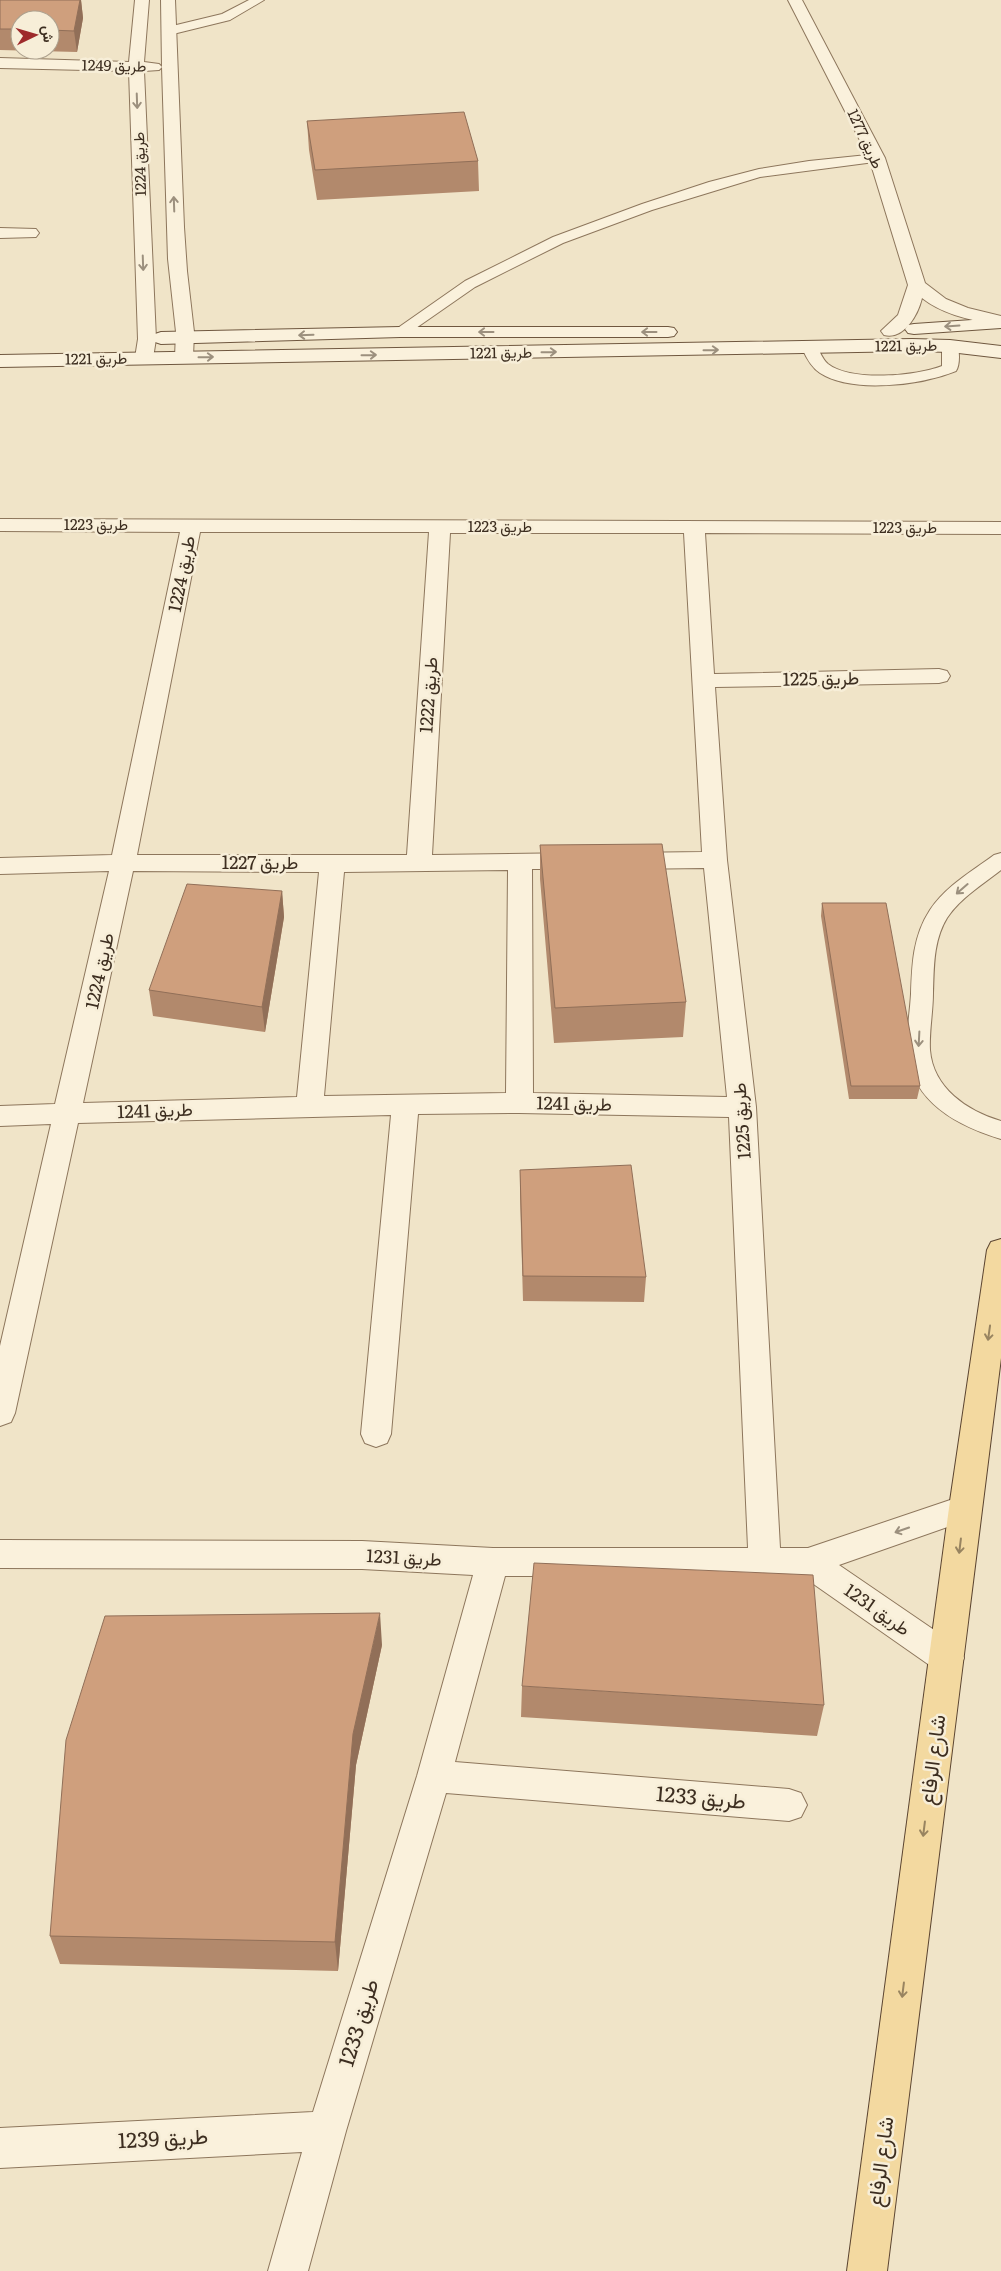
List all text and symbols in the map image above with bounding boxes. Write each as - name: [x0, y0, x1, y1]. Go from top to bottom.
- north arrow: [10, 10, 60, 60]
- text: ش: [38, 25, 60, 43]
- street label: طريق 1249: [82, 52, 147, 77]
- one-way arrow: [133, 93, 142, 109]
- street label: طريق 1277: [842, 105, 890, 172]
- street label: طريق 1224: [126, 131, 151, 197]
- one-way arrow: [170, 196, 179, 212]
- one-way arrow: [139, 255, 148, 271]
- one-way arrow: [945, 322, 961, 331]
- one-way arrow: [478, 327, 494, 337]
- one-way arrow: [641, 327, 657, 337]
- one-way arrow: [298, 330, 314, 340]
- street label: طريق 1221: [875, 332, 938, 357]
- street label: طريق 1221: [470, 339, 533, 364]
- street label: طريق 1221: [65, 345, 128, 370]
- one-way arrow: [702, 345, 719, 355]
- one-way arrow: [540, 348, 556, 357]
- one-way arrow: [360, 351, 376, 360]
- one-way arrow: [198, 352, 214, 362]
- street label: طريق 1223: [64, 512, 128, 535]
- street label: طريق 1223: [468, 514, 532, 537]
- street label: طريق 1223: [873, 515, 937, 538]
- street label: طريق 1224: [160, 533, 201, 614]
- street label: طريق 1222: [411, 656, 444, 734]
- street label: طريق 1225: [782, 663, 859, 692]
- street label: طريق 1227: [222, 848, 298, 875]
- one-way arrow: [956, 883, 969, 894]
- street label: طريق 1224: [77, 930, 120, 1011]
- one-way arrow: [915, 1031, 924, 1047]
- street label: طريق 1225: [724, 1082, 757, 1160]
- street label: طريق 1241: [536, 1088, 612, 1117]
- street label: طريق 1241: [117, 1095, 193, 1124]
- one-way arrow: [984, 1325, 994, 1341]
- one-way arrow: [895, 1526, 911, 1535]
- one-way arrow: [955, 1538, 965, 1554]
- street label: طريق 1231: [366, 1541, 442, 1572]
- street label: طريق 1231: [839, 1576, 916, 1641]
- street label: شارع الرفاع: [910, 1713, 952, 1807]
- street label: طريق 1233: [655, 1776, 747, 1815]
- one-way arrow: [919, 1820, 929, 1836]
- street label: طريق 1233: [329, 1975, 385, 2070]
- one-way arrow: [898, 1982, 908, 1998]
- street label: شارع الرفاع: [858, 2115, 900, 2209]
- street label: طريق 1239: [117, 2119, 209, 2154]

